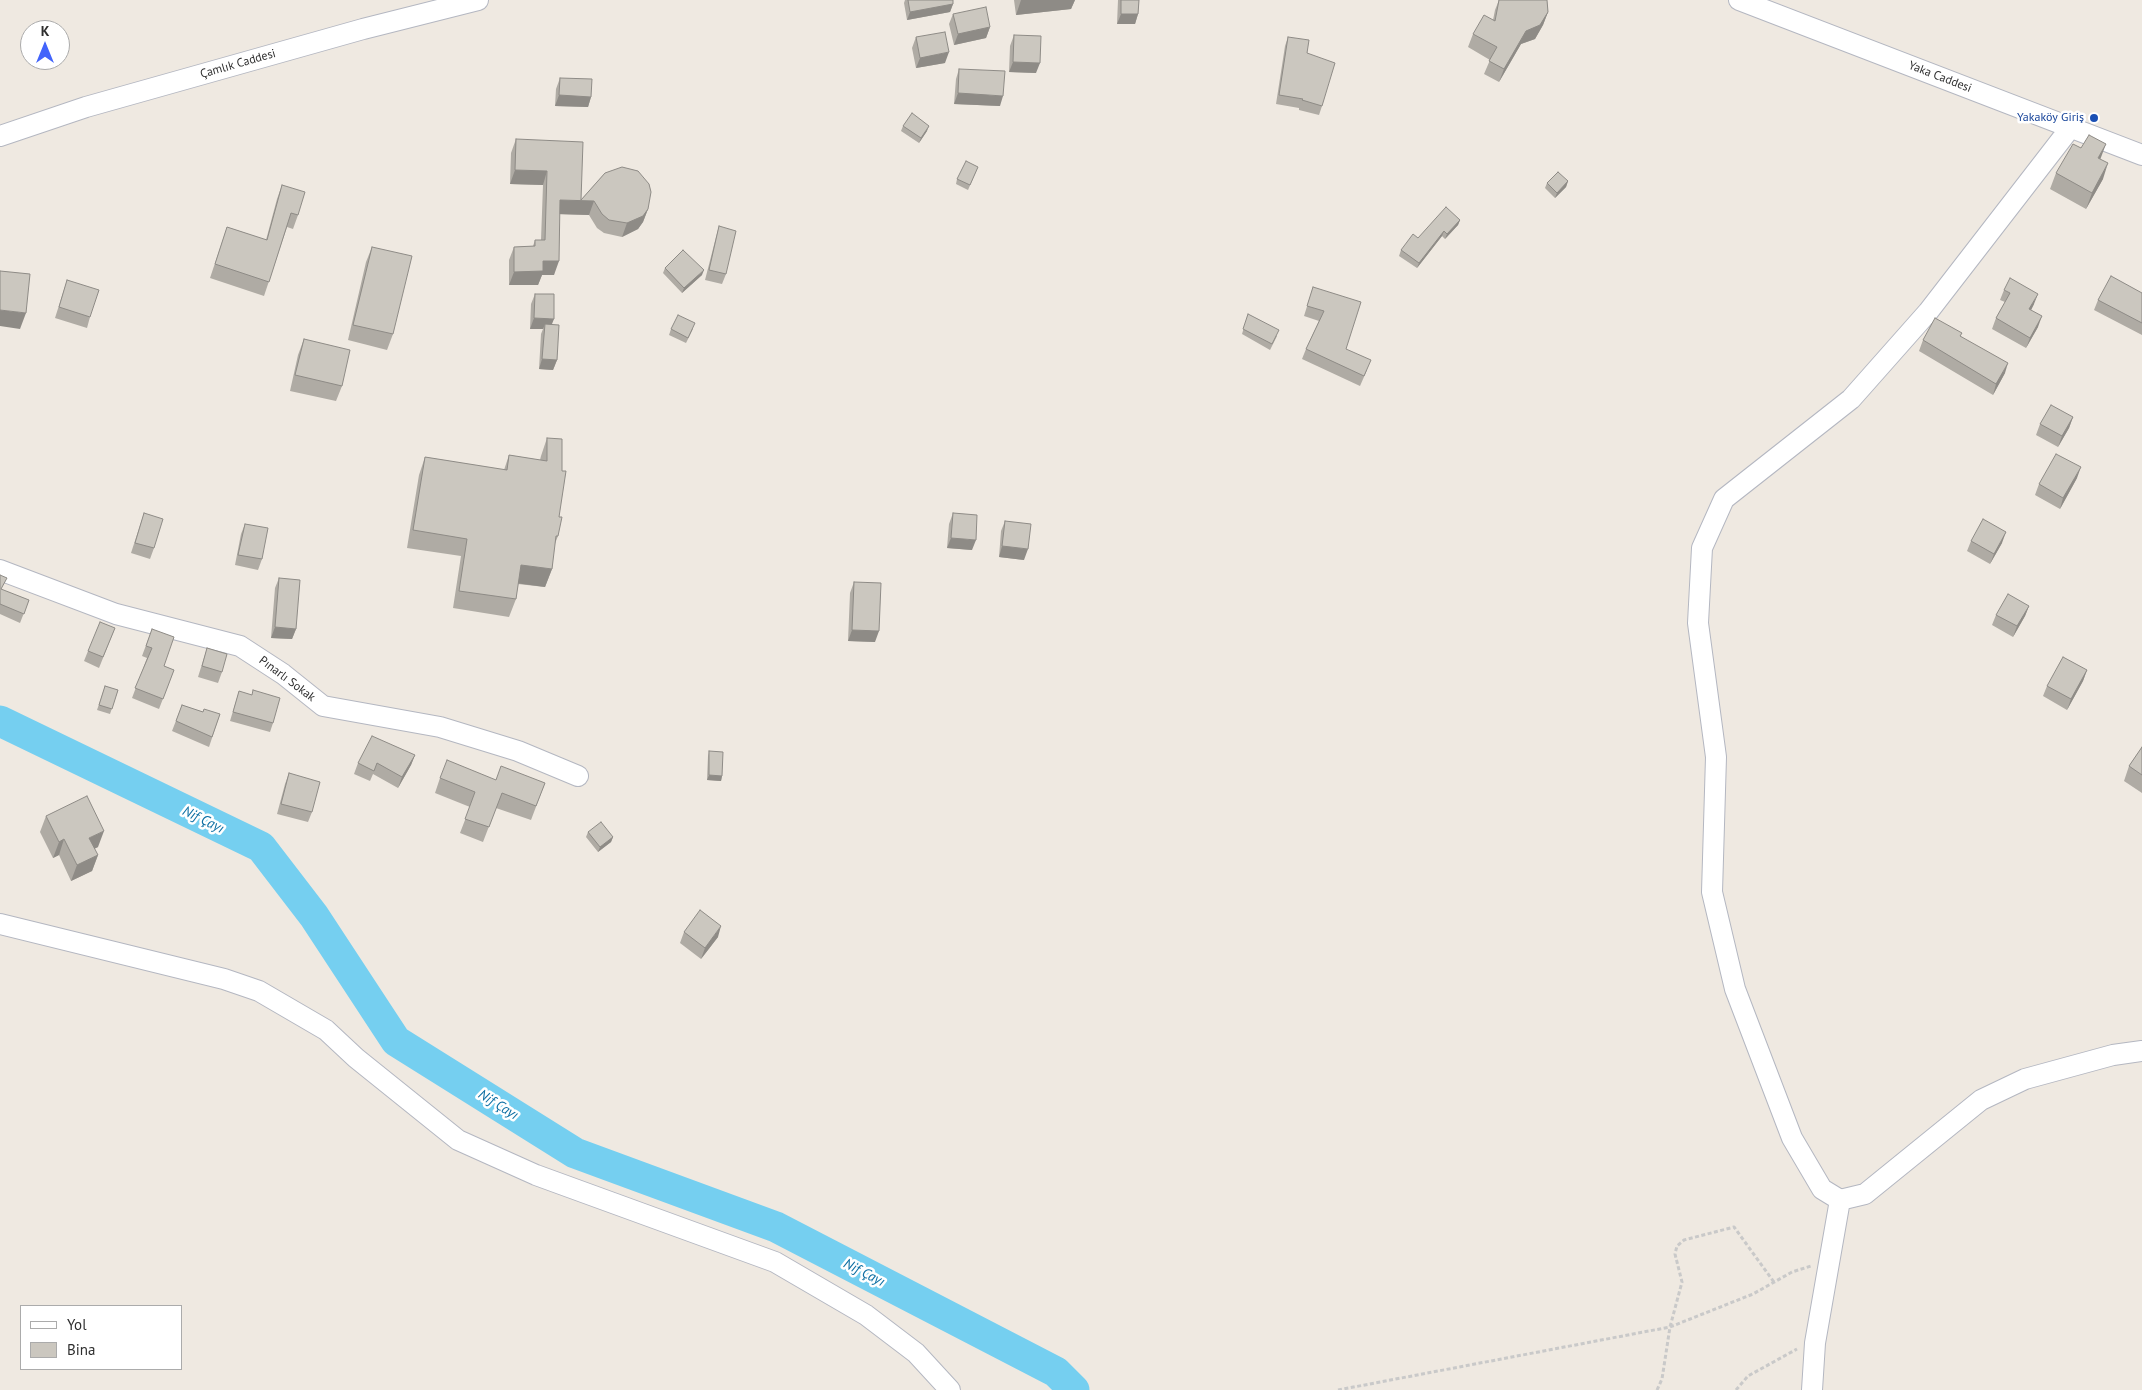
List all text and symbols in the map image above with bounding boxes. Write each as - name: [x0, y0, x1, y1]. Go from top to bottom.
- north arrow: [20, 20, 70, 70]
- text: K: [41, 22, 49, 40]
- street label: Çamlık Caddesi: [199, 46, 277, 82]
- street label: Yaka Caddesi: [1906, 58, 1974, 96]
- place label: Yakaköy Giriş: [2017, 111, 2084, 125]
- marker: Yakaköy Giriş: [2088, 112, 2100, 124]
- street label: Pınarlı Sokak: [256, 653, 318, 705]
- water label: Nif Çayı: [180, 803, 226, 837]
- water label: Nif Çayı: [475, 1086, 521, 1124]
- water label: Nif Çayı: [841, 1256, 887, 1290]
- legend: [20, 1305, 182, 1370]
- text: Yol: [67, 1315, 87, 1334]
- text: Bina: [67, 1340, 95, 1359]

